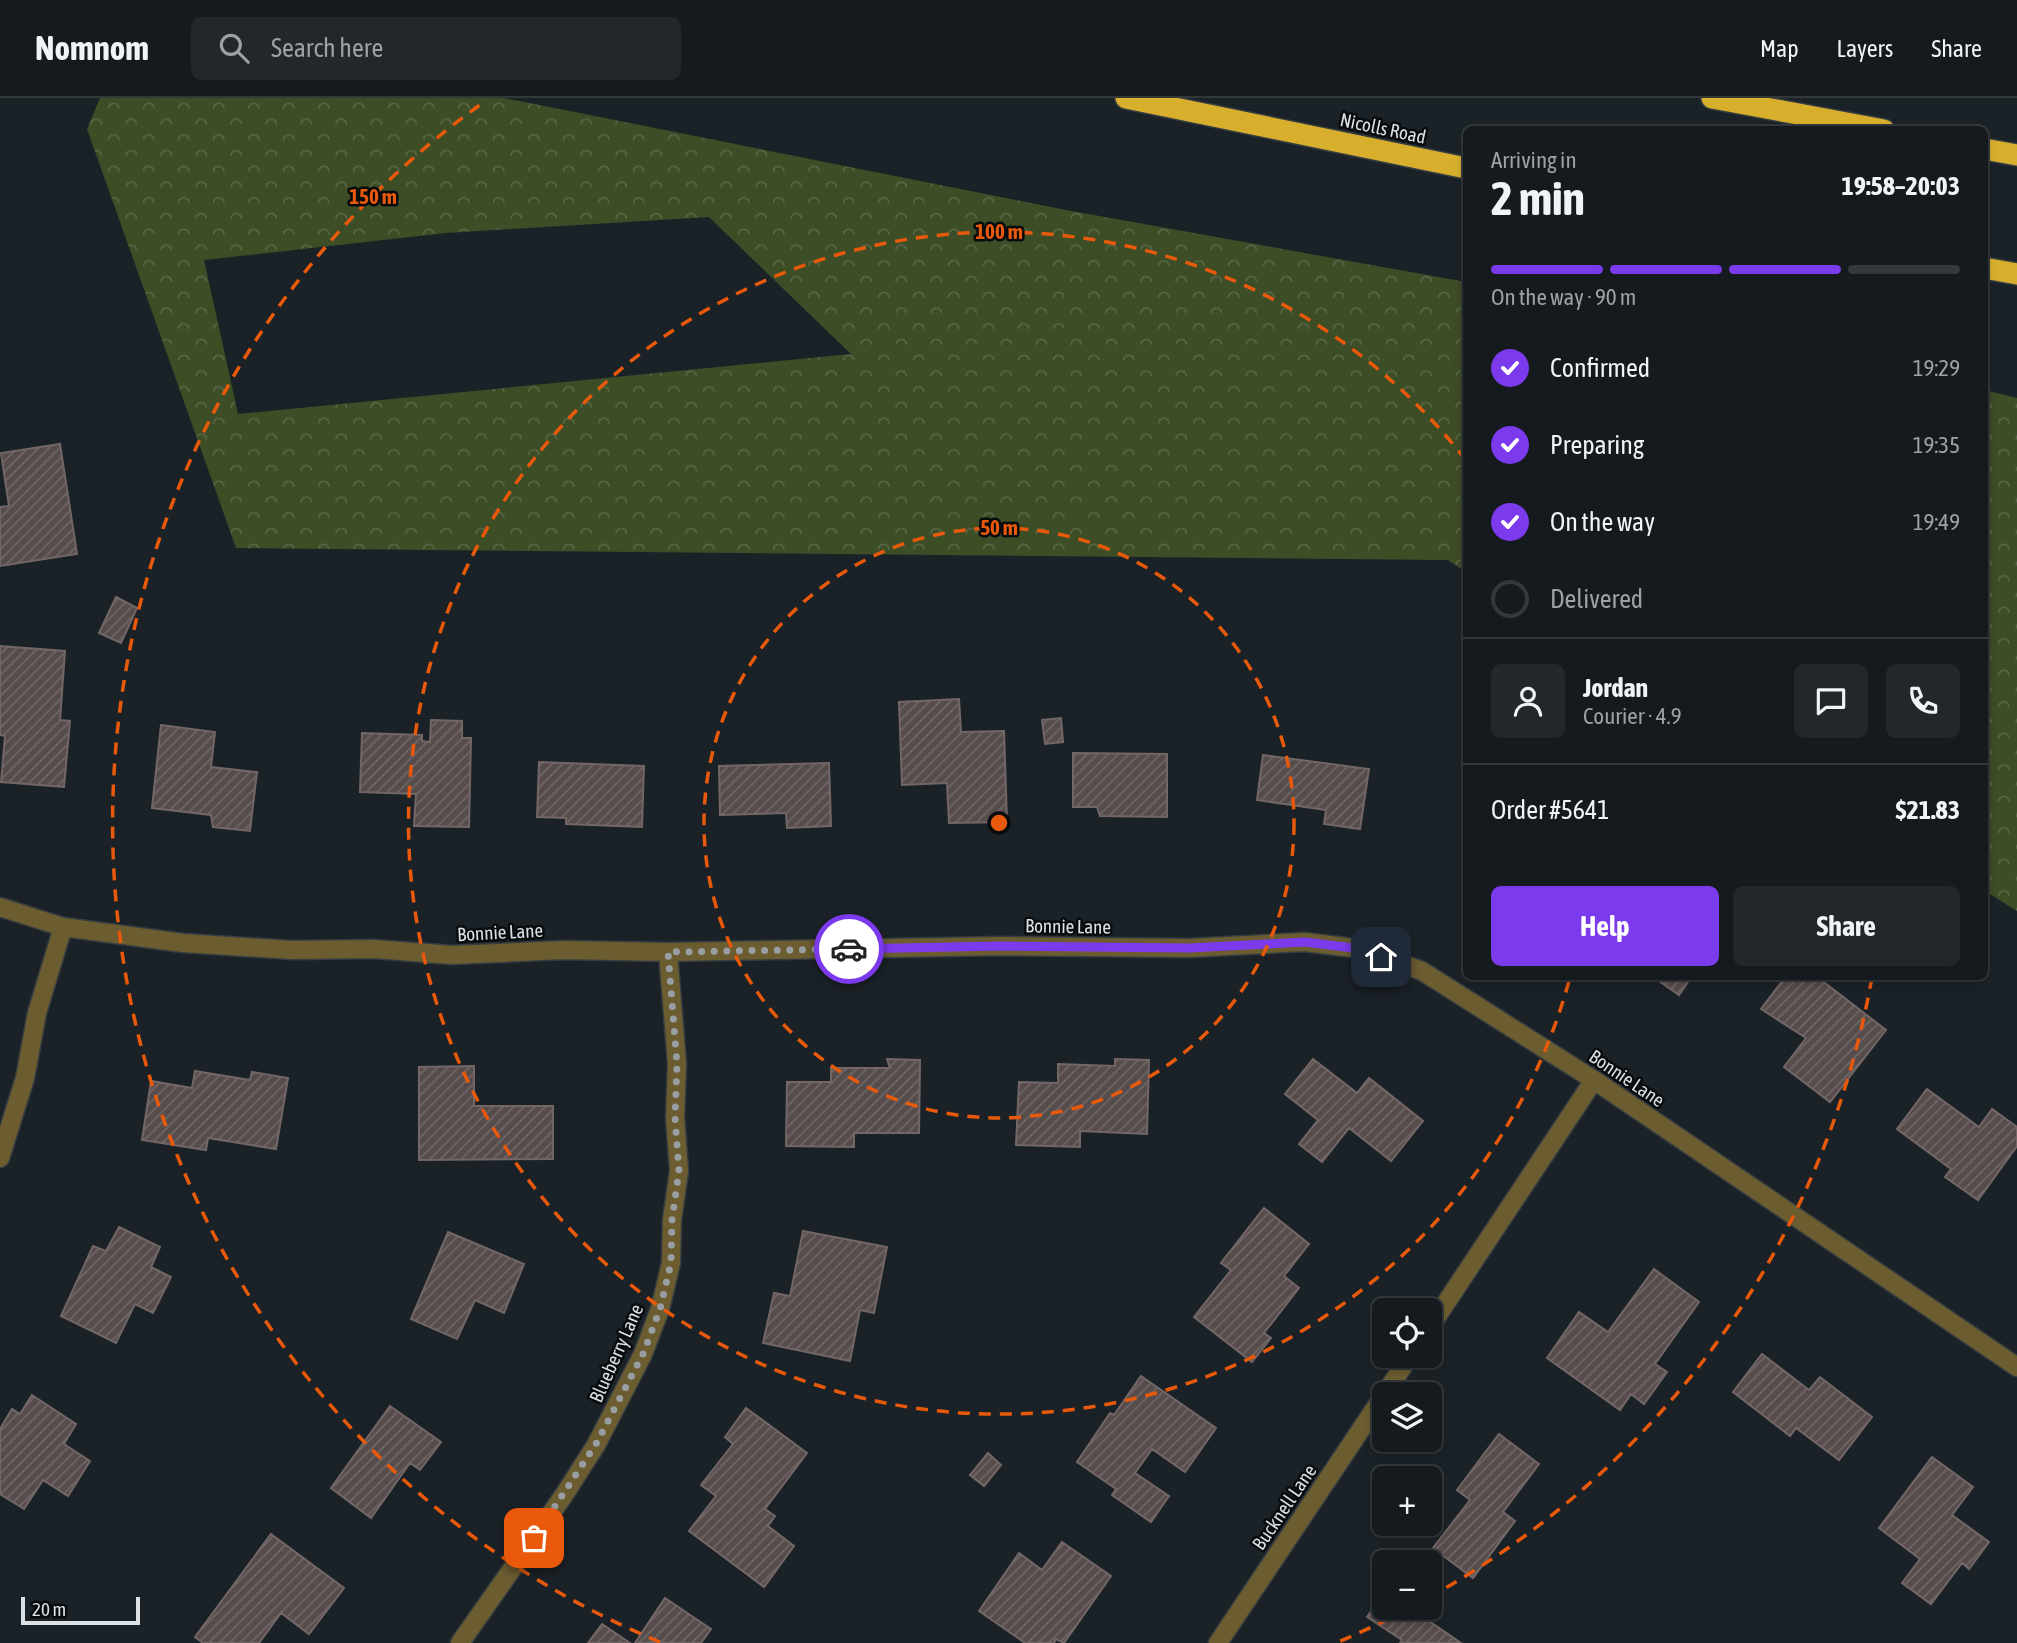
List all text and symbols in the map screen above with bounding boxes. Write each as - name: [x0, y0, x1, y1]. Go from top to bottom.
- search box: [191, 17, 681, 80]
- text: Nomnom: [35, 29, 149, 67]
- icon: search: [215, 29, 253, 67]
- text: Search here: [271, 33, 383, 63]
- text: Map: [1760, 35, 1799, 62]
- text: Layers: [1837, 35, 1893, 62]
- text: Share: [1931, 35, 1982, 62]
- street label: Nicolls Road: [1338, 108, 1428, 148]
- text: Arriving in: [1491, 147, 1577, 173]
- text: 19:58–20:03: [1842, 171, 1960, 201]
- text: 2 min: [1491, 172, 1585, 225]
- text: 150 m: [349, 184, 397, 208]
- text: 100 m: [975, 219, 1023, 243]
- text: On the way · 90 m: [1491, 284, 1636, 310]
- icon: check: [1491, 349, 1529, 387]
- text: Confirmed: [1550, 353, 1650, 383]
- text: 19:29: [1913, 355, 1960, 381]
- icon: check: [1491, 426, 1529, 464]
- text: Preparing: [1550, 430, 1644, 460]
- text: 19:35: [1913, 432, 1960, 458]
- icon: check: [1491, 503, 1529, 541]
- text: On the way: [1550, 507, 1655, 537]
- text: 19:49: [1913, 509, 1960, 535]
- text: 50 m: [980, 515, 1018, 539]
- text: Delivered: [1550, 584, 1643, 614]
- button: person: [1491, 664, 1565, 738]
- button: chat: [1794, 664, 1868, 738]
- button: phone: [1886, 664, 1960, 738]
- text: Jordan: [1583, 673, 1648, 703]
- text: Courier · 4.9: [1583, 703, 1682, 729]
- text: Order #5641: [1491, 795, 1610, 825]
- text: $21.83: [1896, 795, 1960, 825]
- centre of rings: [987, 811, 1011, 835]
- button: Help: [1491, 886, 1719, 966]
- button: Share: [1733, 886, 1960, 966]
- courier: [814, 914, 884, 984]
- street label: Bonnie Lane: [1025, 914, 1111, 938]
- street label: Bonnie Lane: [456, 919, 544, 945]
- pin: [1351, 927, 1411, 987]
- icon: car: [830, 930, 868, 968]
- icon: home: [1362, 938, 1400, 976]
- street label: Bonnie Lane: [1585, 1045, 1669, 1111]
- map controls: [1372, 1298, 1442, 1620]
- button: locate: [1372, 1298, 1442, 1368]
- street label: Blueberry Lane: [585, 1300, 647, 1406]
- button: layers: [1372, 1382, 1442, 1452]
- street label: Bucknell Lane: [1247, 1460, 1321, 1554]
- button: +: [1372, 1466, 1442, 1536]
- pin: [504, 1508, 564, 1568]
- icon: bag: [515, 1519, 553, 1557]
- button: −: [1372, 1550, 1442, 1620]
- scale bar: [21, 1594, 140, 1626]
- text: 20 m: [32, 1598, 66, 1620]

